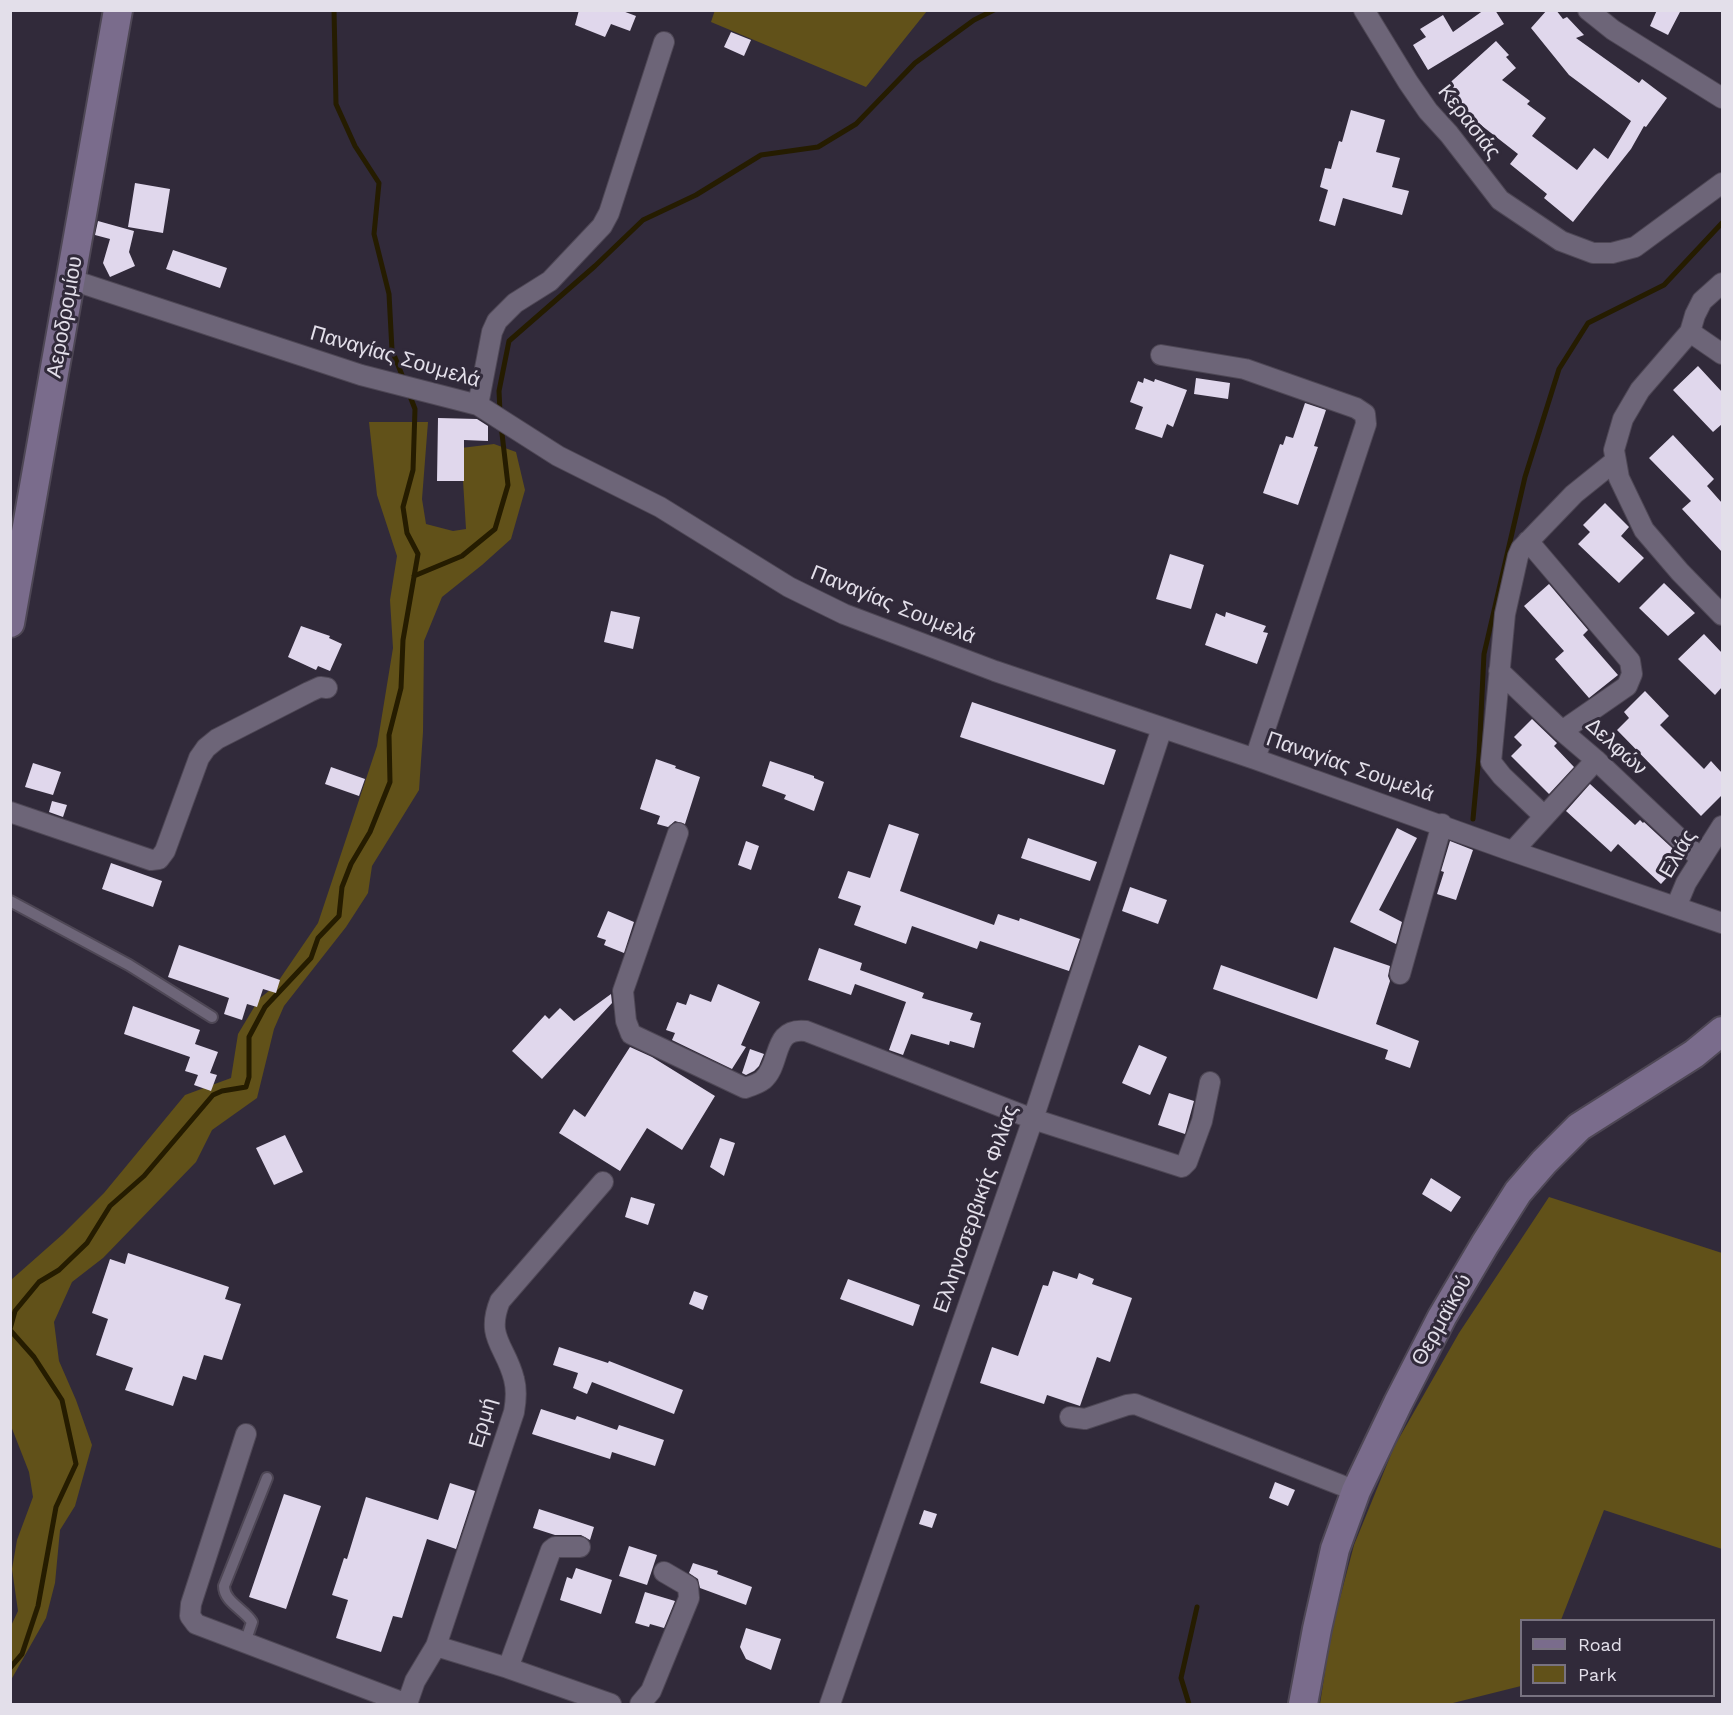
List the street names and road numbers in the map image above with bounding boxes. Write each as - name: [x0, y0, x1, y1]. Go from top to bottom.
- street label: Κερασιάς: [1432, 80, 1506, 164]
- street label: Αεροδρομίου: [42, 254, 88, 380]
- street label: Παναγίας Σουμελά: [307, 321, 483, 393]
- street label: Παναγίας Σουμελά: [807, 560, 979, 650]
- street label: Δελφών: [1580, 713, 1652, 781]
- street label: Παναγίας Σουμελά: [1263, 727, 1437, 807]
- street label: Ελιάς: [1654, 825, 1702, 883]
- street label: Ελληνοσερβικής Φιλίας: [929, 1102, 1023, 1316]
- street label: Θερμαϊκού: [1407, 1270, 1477, 1370]
- street label: Ερμή: [464, 1395, 502, 1451]

